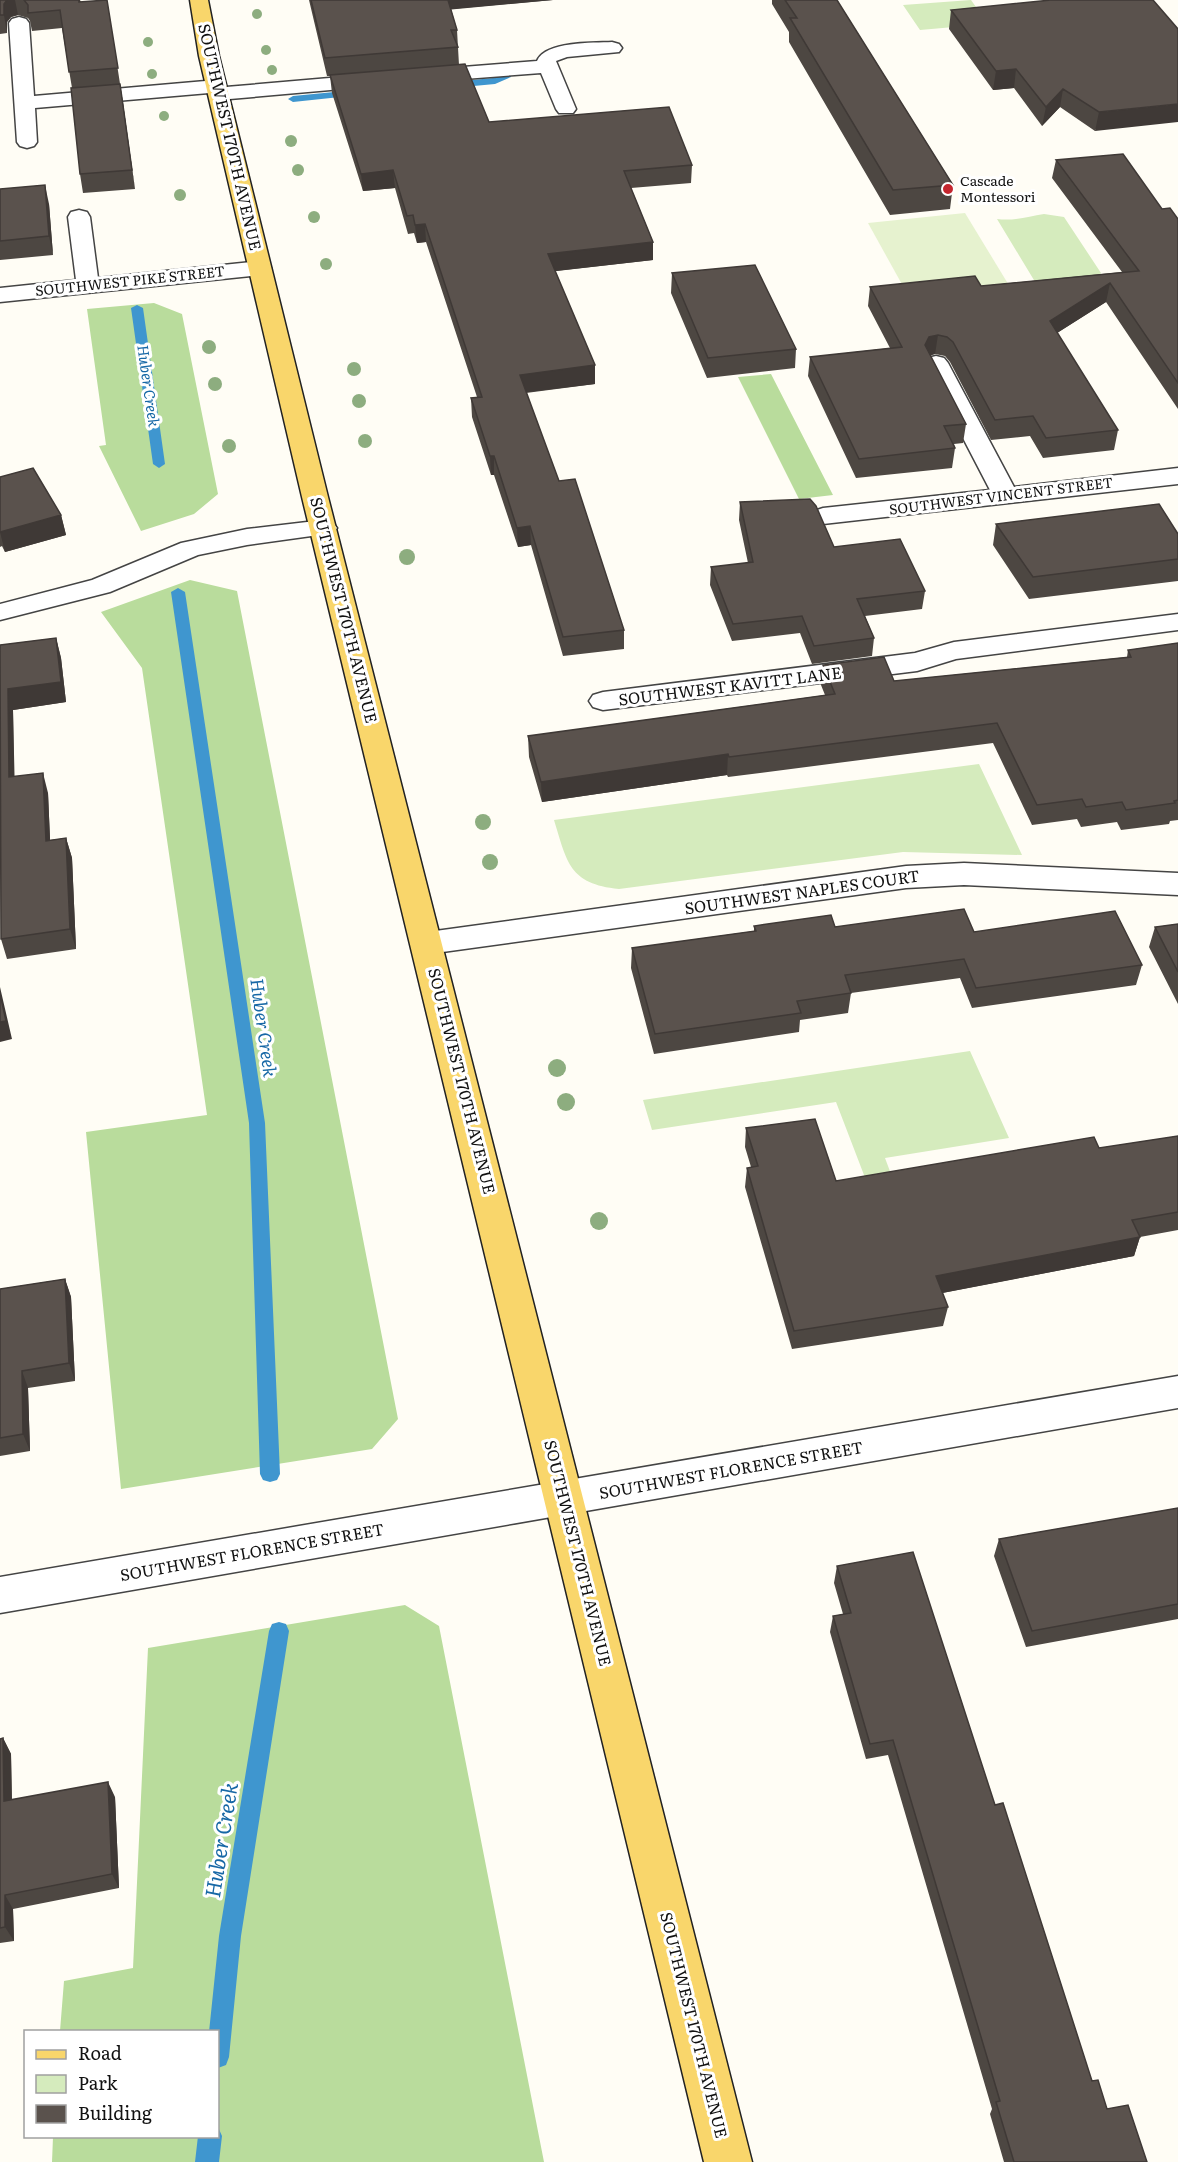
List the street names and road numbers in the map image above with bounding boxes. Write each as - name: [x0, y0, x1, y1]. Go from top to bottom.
- street label: SOUTHWEST 170TH AVENUE: [193, 21, 269, 253]
- street label: SOUTHWEST PIKE STREET: [34, 260, 226, 300]
- street label: SOUTHWEST VINCENT STREET: [888, 471, 1114, 519]
- street label: SOUTHWEST 170TH AVENUE: [305, 494, 385, 725]
- street label: SOUTHWEST KAVITT LANE: [617, 659, 843, 711]
- street label: SOUTHWEST NAPLES COURT: [683, 863, 921, 919]
- street label: SOUTHWEST 170TH AVENUE: [423, 965, 503, 1196]
- street label: SOUTHWEST FLORENCE STREET: [597, 1434, 865, 1504]
- street label: SOUTHWEST 170TH AVENUE: [539, 1437, 619, 1668]
- street label: SOUTHWEST FLORENCE STREET: [118, 1516, 386, 1586]
- street label: SOUTHWEST 170TH AVENUE: [655, 1909, 735, 2140]

